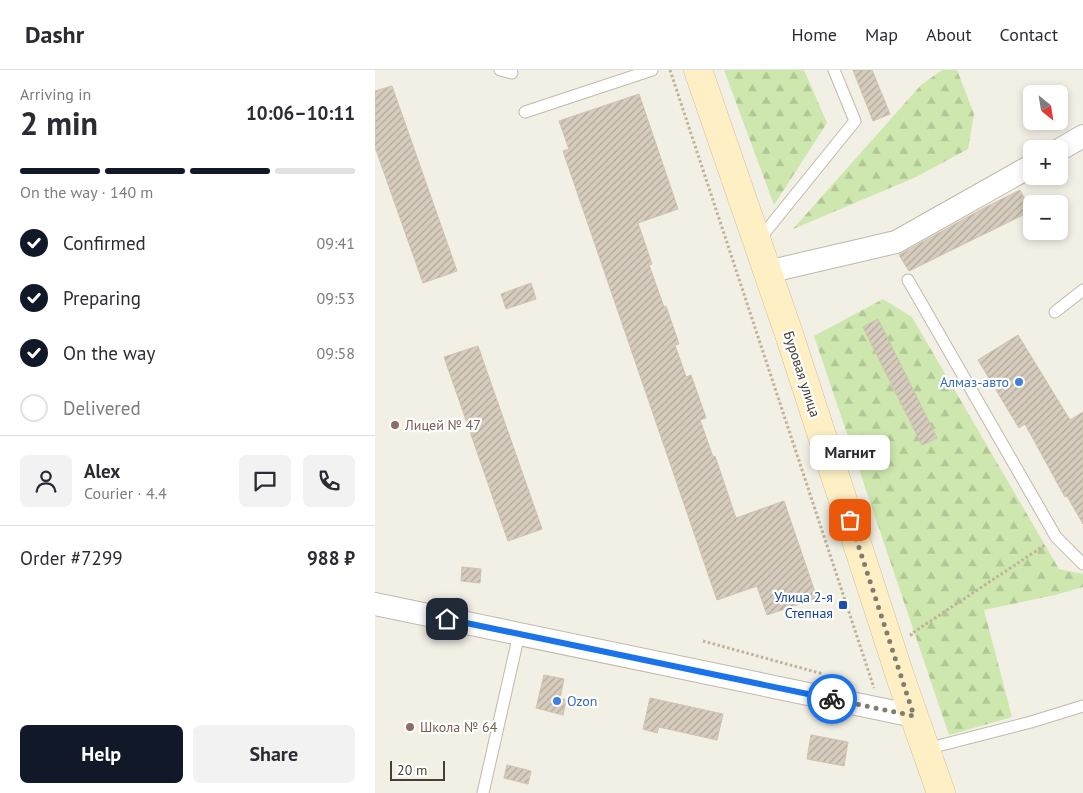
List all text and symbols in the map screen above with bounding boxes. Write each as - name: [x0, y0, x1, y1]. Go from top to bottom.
- text: Dashr: [25, 19, 84, 50]
- text: Home: [791, 23, 837, 46]
- text: Map: [865, 23, 898, 46]
- text: About: [926, 23, 972, 46]
- text: Contact: [1000, 23, 1058, 46]
- text: Arriving in: [20, 84, 91, 104]
- north arrow: [1023, 85, 1067, 130]
- map controls: [1023, 85, 1068, 240]
- text: 10:06–10:11: [246, 101, 355, 125]
- text: 2 min: [20, 102, 98, 144]
- button: +: [1023, 140, 1068, 185]
- text: On the way · 140 m: [20, 182, 153, 202]
- button: −: [1023, 195, 1068, 240]
- icon: check: [20, 229, 48, 257]
- text: Confirmed: [63, 231, 146, 255]
- text: 09:41: [317, 233, 355, 253]
- icon: check: [20, 284, 48, 312]
- text: Preparing: [63, 286, 141, 310]
- text: 09:53: [317, 288, 355, 308]
- street label: Буровая улица: [780, 329, 824, 419]
- icon: check: [20, 339, 48, 367]
- text: On the way: [63, 341, 155, 365]
- text: 09:58: [317, 343, 355, 363]
- place label: Алмаз-авто: [940, 373, 1009, 391]
- marker: Алмаз-авто: [1013, 376, 1025, 388]
- text: Delivered: [63, 396, 141, 420]
- place label: Лицей № 47: [404, 416, 481, 434]
- marker: Лицей № 47: [389, 419, 401, 431]
- callout: Магнит: [810, 435, 890, 470]
- text: Магнит: [825, 442, 875, 462]
- button: person: [20, 455, 72, 507]
- button: chat: [239, 455, 291, 507]
- button: phone: [303, 455, 355, 507]
- text: Alex: [84, 459, 120, 483]
- text: Courier · 4.4: [84, 483, 167, 503]
- pin: [829, 499, 871, 541]
- icon: bag: [836, 506, 864, 534]
- text: Order #7299: [20, 546, 123, 570]
- text: 988 ₽: [307, 546, 355, 570]
- place label: Улица 2-я Степная: [774, 588, 833, 622]
- pin: [426, 598, 468, 640]
- marker: Улица 2-я Степная: [837, 599, 849, 611]
- icon: home: [433, 605, 461, 633]
- courier: [807, 674, 857, 724]
- icon: bike: [818, 685, 846, 713]
- place label: Ozon: [567, 692, 597, 710]
- marker: Ozon: [551, 695, 563, 707]
- place label: Школа № 64: [420, 718, 498, 736]
- marker: Школа № 64: [404, 721, 416, 733]
- button: Help: [20, 725, 183, 783]
- button: Share: [193, 725, 355, 783]
- scale bar: [390, 758, 445, 781]
- text: 20 m: [397, 761, 427, 779]

